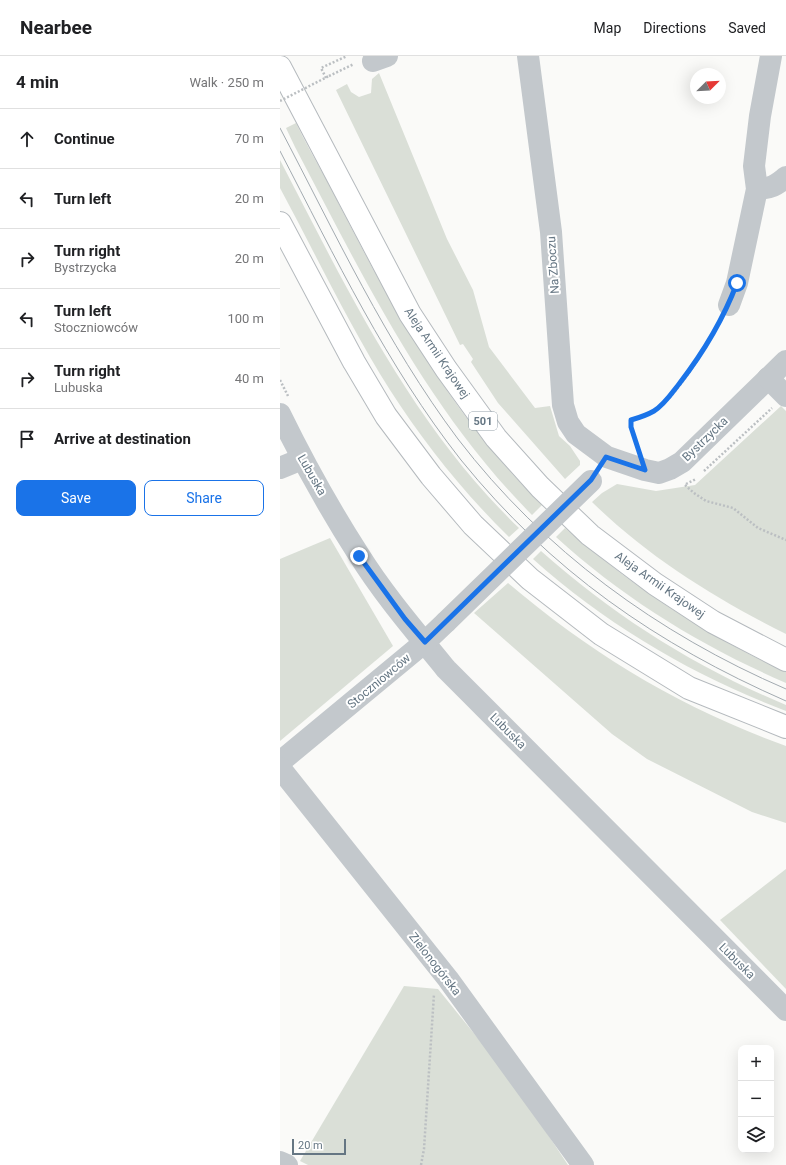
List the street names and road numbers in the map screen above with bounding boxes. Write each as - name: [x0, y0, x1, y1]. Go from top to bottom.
- street label: Na Zboczu: [544, 236, 562, 294]
- street label: Aleja Armii Krajowej: [401, 305, 473, 401]
- road number: 501: [469, 412, 497, 430]
- street label: Bystrzycka: [679, 414, 731, 464]
- street label: Lubuska: [295, 452, 329, 498]
- street label: Aleja Armii Krajowej: [612, 549, 708, 621]
- street label: Stoczniowców: [345, 651, 413, 711]
- street label: Lubuska: [487, 710, 529, 752]
- street label: Zielonogórska: [406, 930, 464, 998]
- street label: Lubuska: [716, 940, 758, 982]

